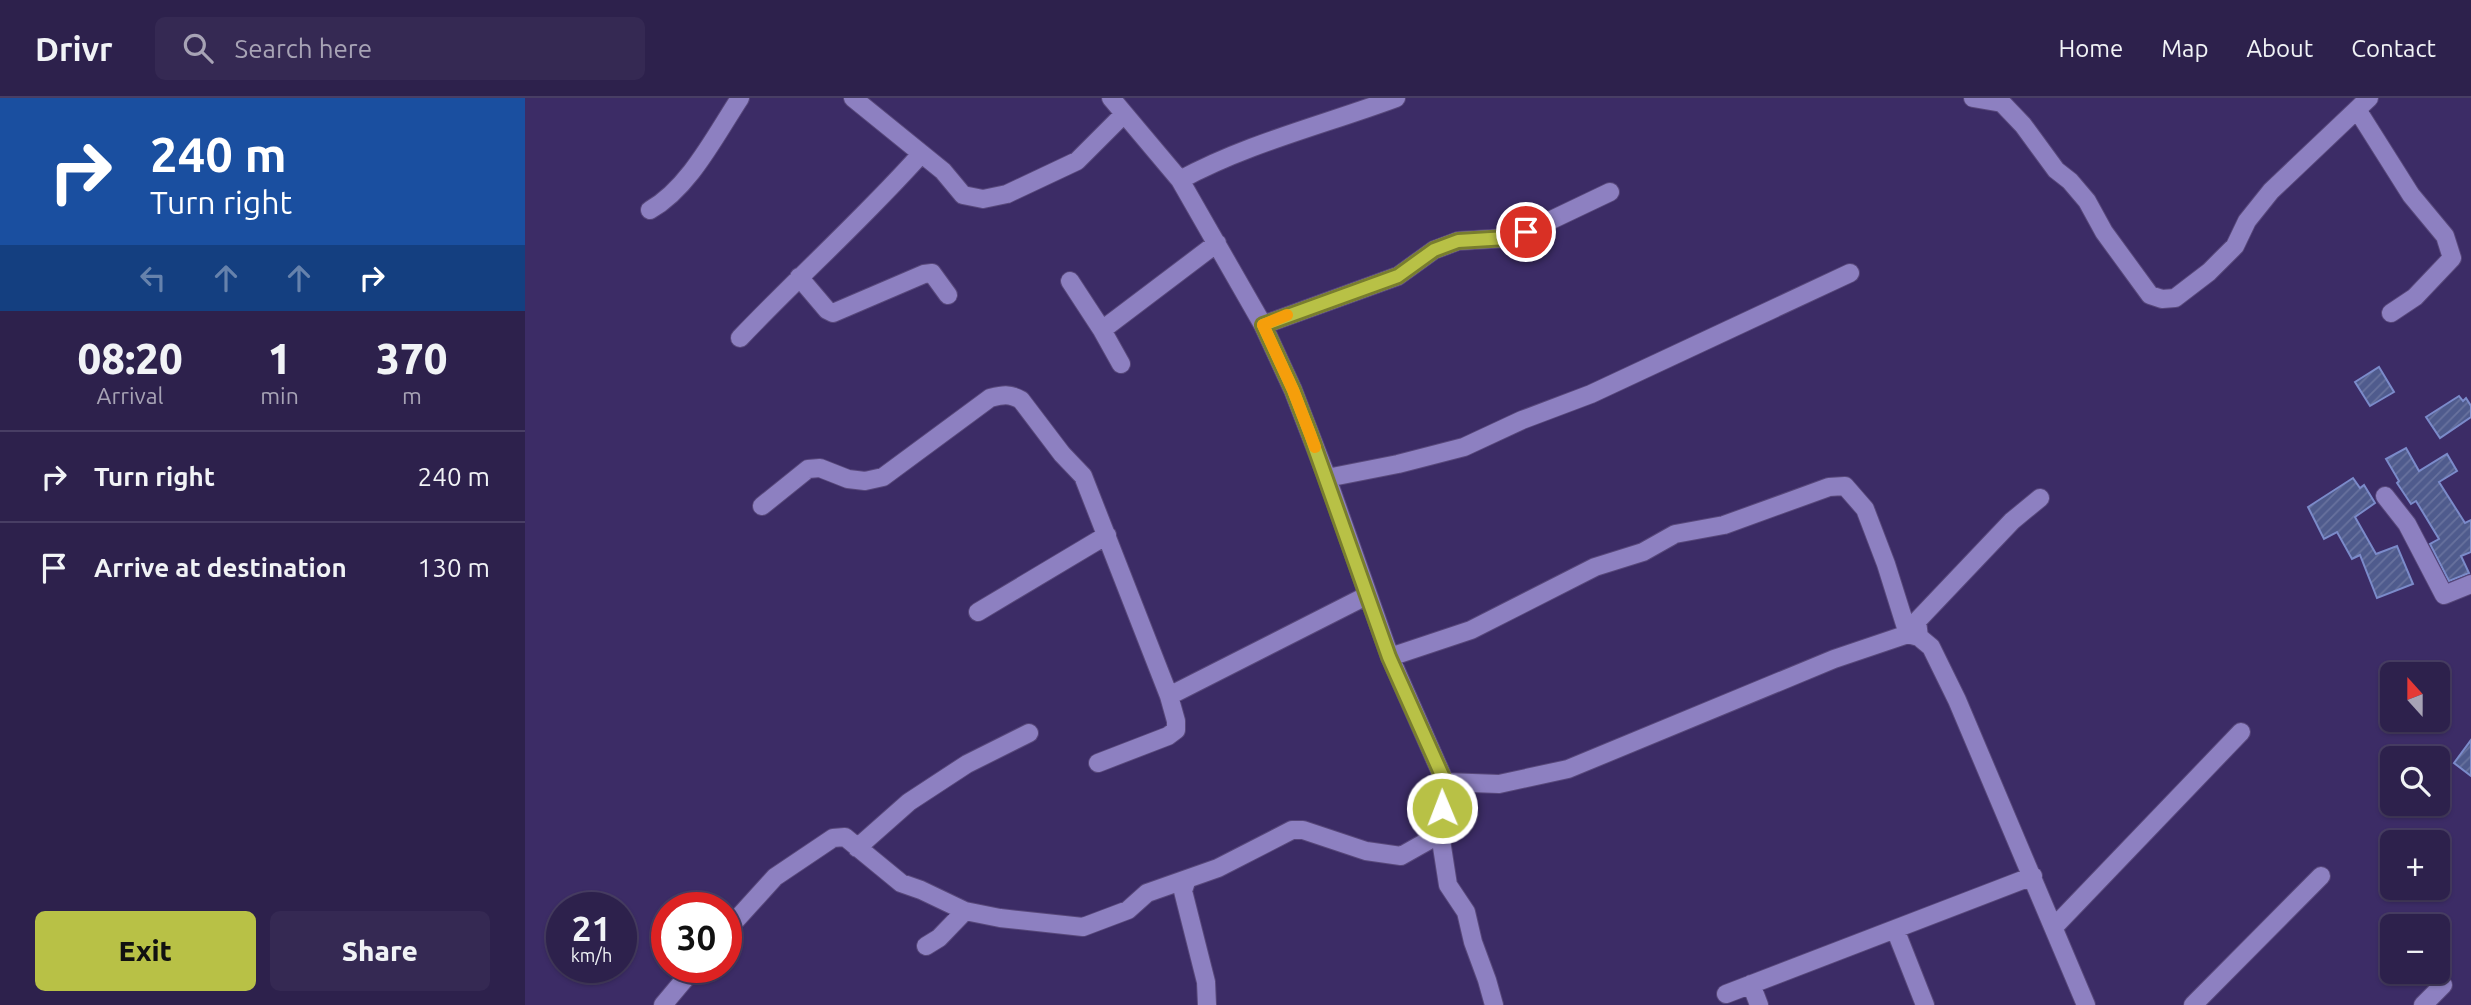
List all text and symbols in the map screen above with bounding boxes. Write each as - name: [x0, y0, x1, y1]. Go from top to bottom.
- search box: [155, 17, 645, 80]
- icon: search: [179, 29, 217, 67]
- text: Drivr: [35, 30, 113, 67]
- text: Search here: [235, 34, 372, 63]
- text: Home: [2058, 35, 2123, 62]
- text: Map: [2161, 35, 2208, 62]
- text: About: [2246, 35, 2313, 62]
- text: Contact: [2351, 35, 2436, 62]
- icon: right: [35, 126, 126, 217]
- text: 240 m: [150, 126, 287, 181]
- text: Turn right: [150, 184, 292, 220]
- pin: [1496, 202, 1556, 262]
- icon: arrive: [1507, 213, 1545, 251]
- icon: left: [134, 259, 172, 297]
- icon: ahead: [207, 259, 245, 297]
- icon: ahead: [280, 259, 318, 297]
- icon: right: [353, 259, 391, 297]
- text: 08:20: [78, 335, 183, 382]
- text: 1: [268, 335, 291, 382]
- text: 370: [376, 335, 447, 382]
- text: Arrival: [97, 383, 164, 408]
- text: min: [260, 383, 299, 408]
- text: m: [402, 383, 422, 408]
- icon: right: [35, 458, 73, 496]
- text: Turn right: [94, 462, 215, 491]
- text: 240 m: [418, 462, 490, 491]
- icon: arrive: [35, 549, 73, 587]
- text: Arrive at destination: [94, 553, 347, 582]
- text: 130 m: [418, 553, 490, 582]
- north arrow: [2380, 662, 2450, 732]
- map controls: [2380, 662, 2450, 984]
- button: search: [2380, 746, 2450, 816]
- position arrow: [1405, 771, 1479, 845]
- button: +: [2380, 830, 2450, 900]
- speed limit sign: 30: [651, 892, 742, 983]
- text: 21: [572, 908, 611, 948]
- button: Exit: [35, 911, 256, 991]
- button: Share: [270, 911, 490, 991]
- button: −: [2380, 914, 2450, 984]
- text: km/h: [571, 945, 612, 965]

